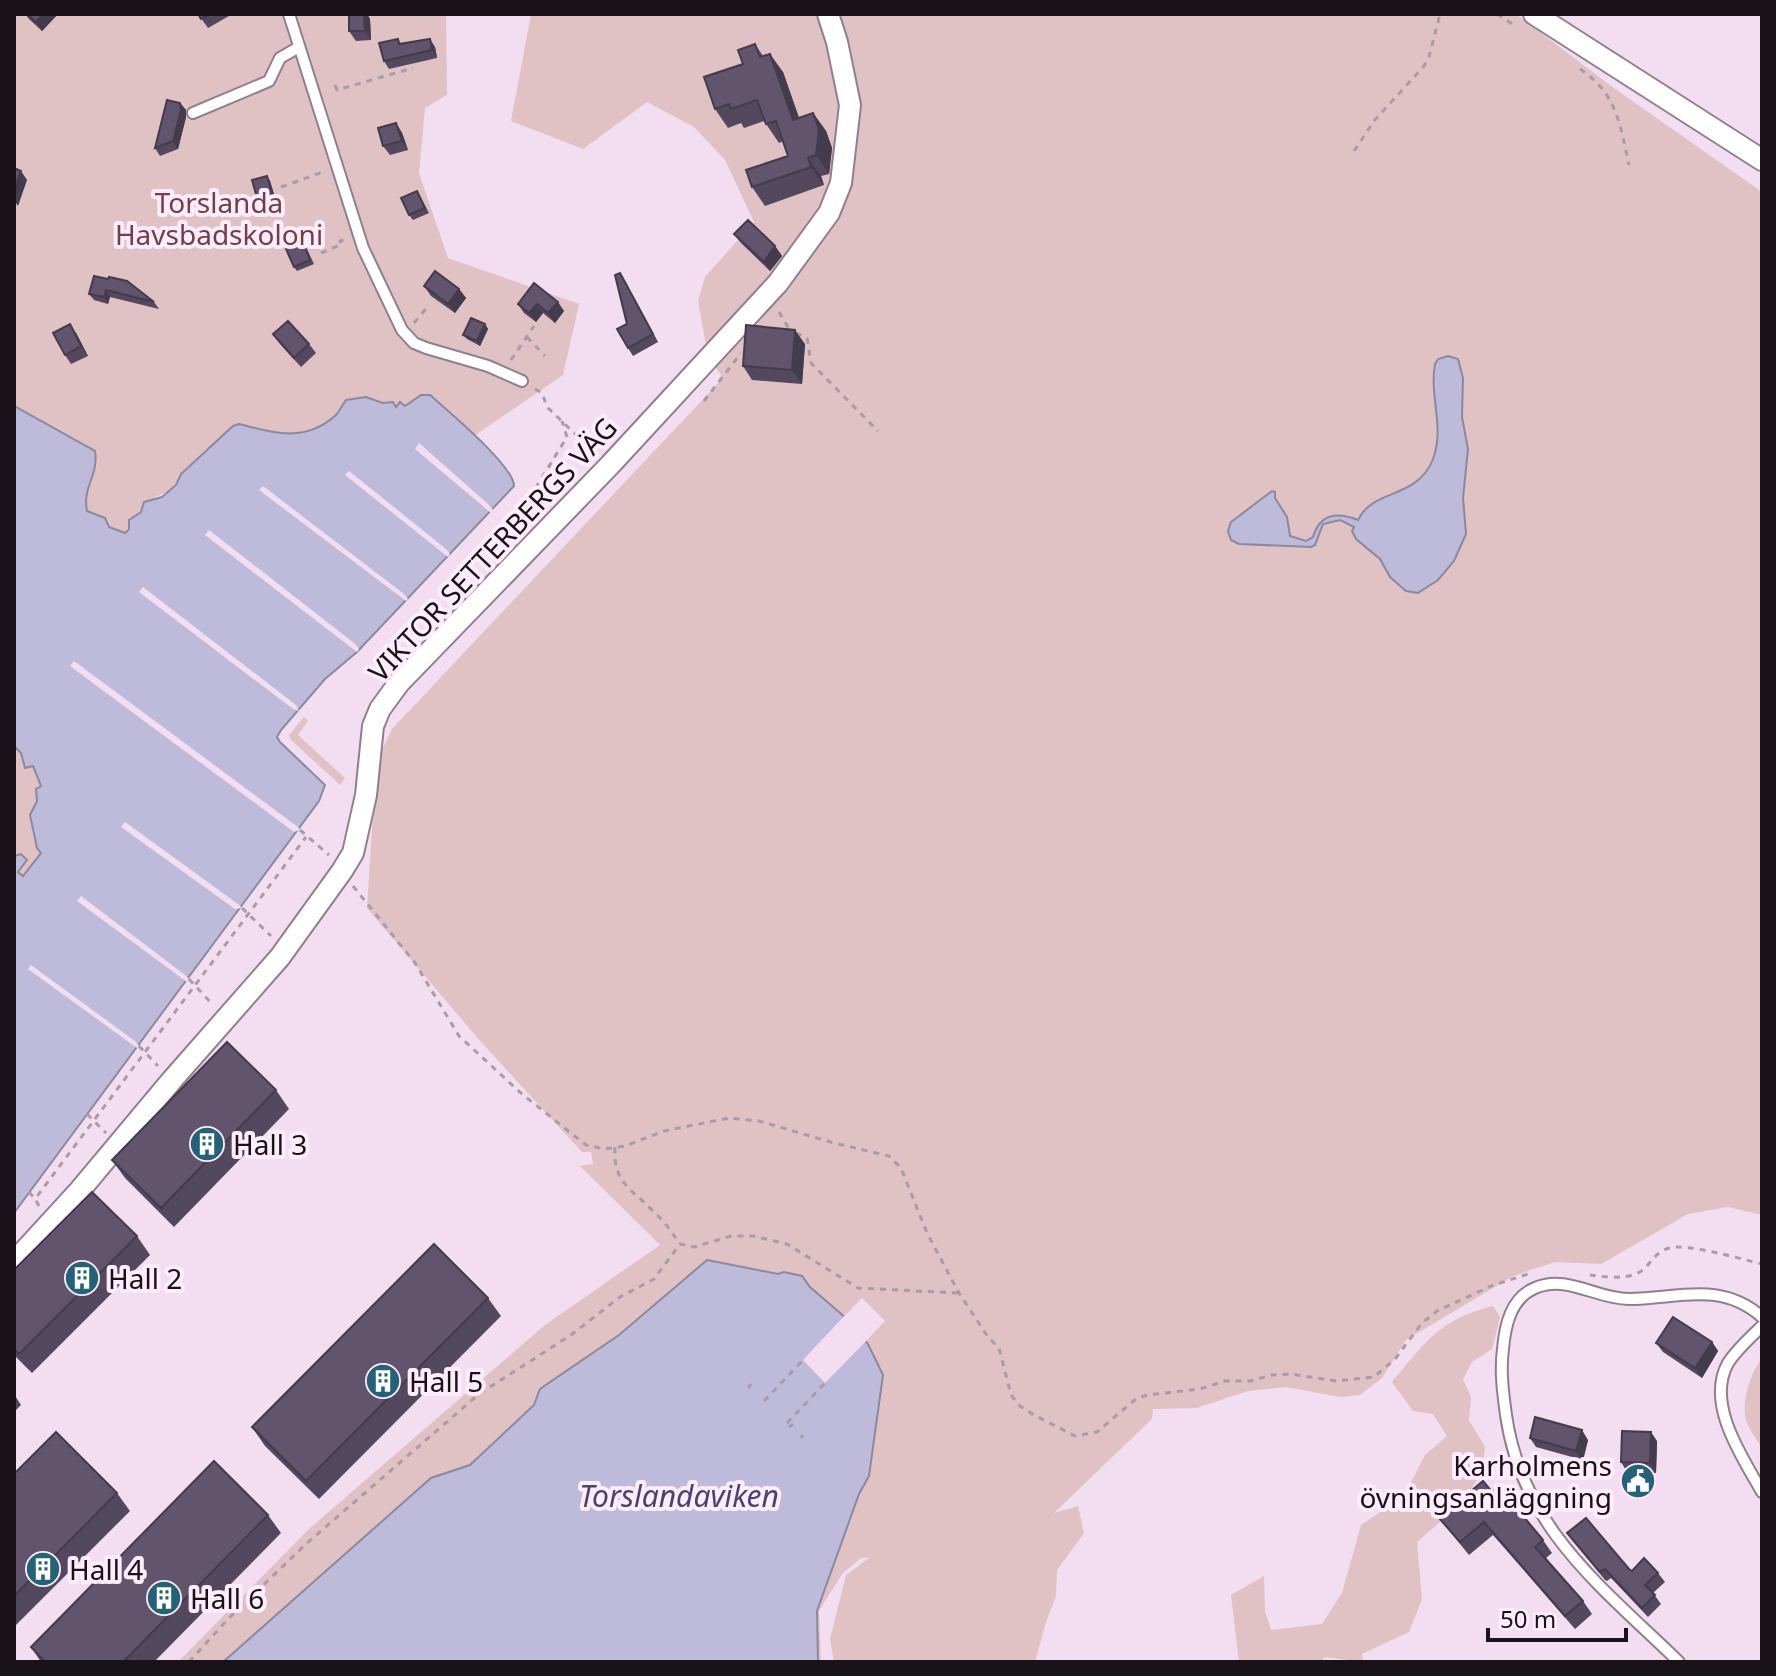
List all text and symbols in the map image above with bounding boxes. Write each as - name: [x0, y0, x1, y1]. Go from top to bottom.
- park label: Torslanda Havsbadskoloni: [115, 183, 323, 253]
- street label: VIKTOR SETTERBERGS VÄG: [359, 409, 625, 689]
- building icon: Hall 3: [188, 1125, 226, 1163]
- place label: Hall 3: [233, 1125, 307, 1163]
- building icon: Hall 2: [63, 1259, 101, 1297]
- place label: Hall 2: [108, 1259, 182, 1297]
- building icon: Hall 5: [364, 1362, 402, 1400]
- place label: Hall 5: [409, 1362, 483, 1400]
- place label: Karholmens övningsanläggning: [1359, 1446, 1612, 1516]
- public building icon: Karholmens övningsanläggning: [1619, 1462, 1657, 1500]
- water label: Torslandaviken: [579, 1475, 779, 1516]
- building icon: Hall 4: [24, 1550, 62, 1588]
- place label: Hall 4: [69, 1550, 143, 1588]
- building icon: Hall 6: [145, 1579, 183, 1617]
- place label: Hall 6: [190, 1579, 264, 1617]
- scale bar: [1488, 1592, 1626, 1642]
- text: 50 m: [1500, 1602, 1556, 1635]

